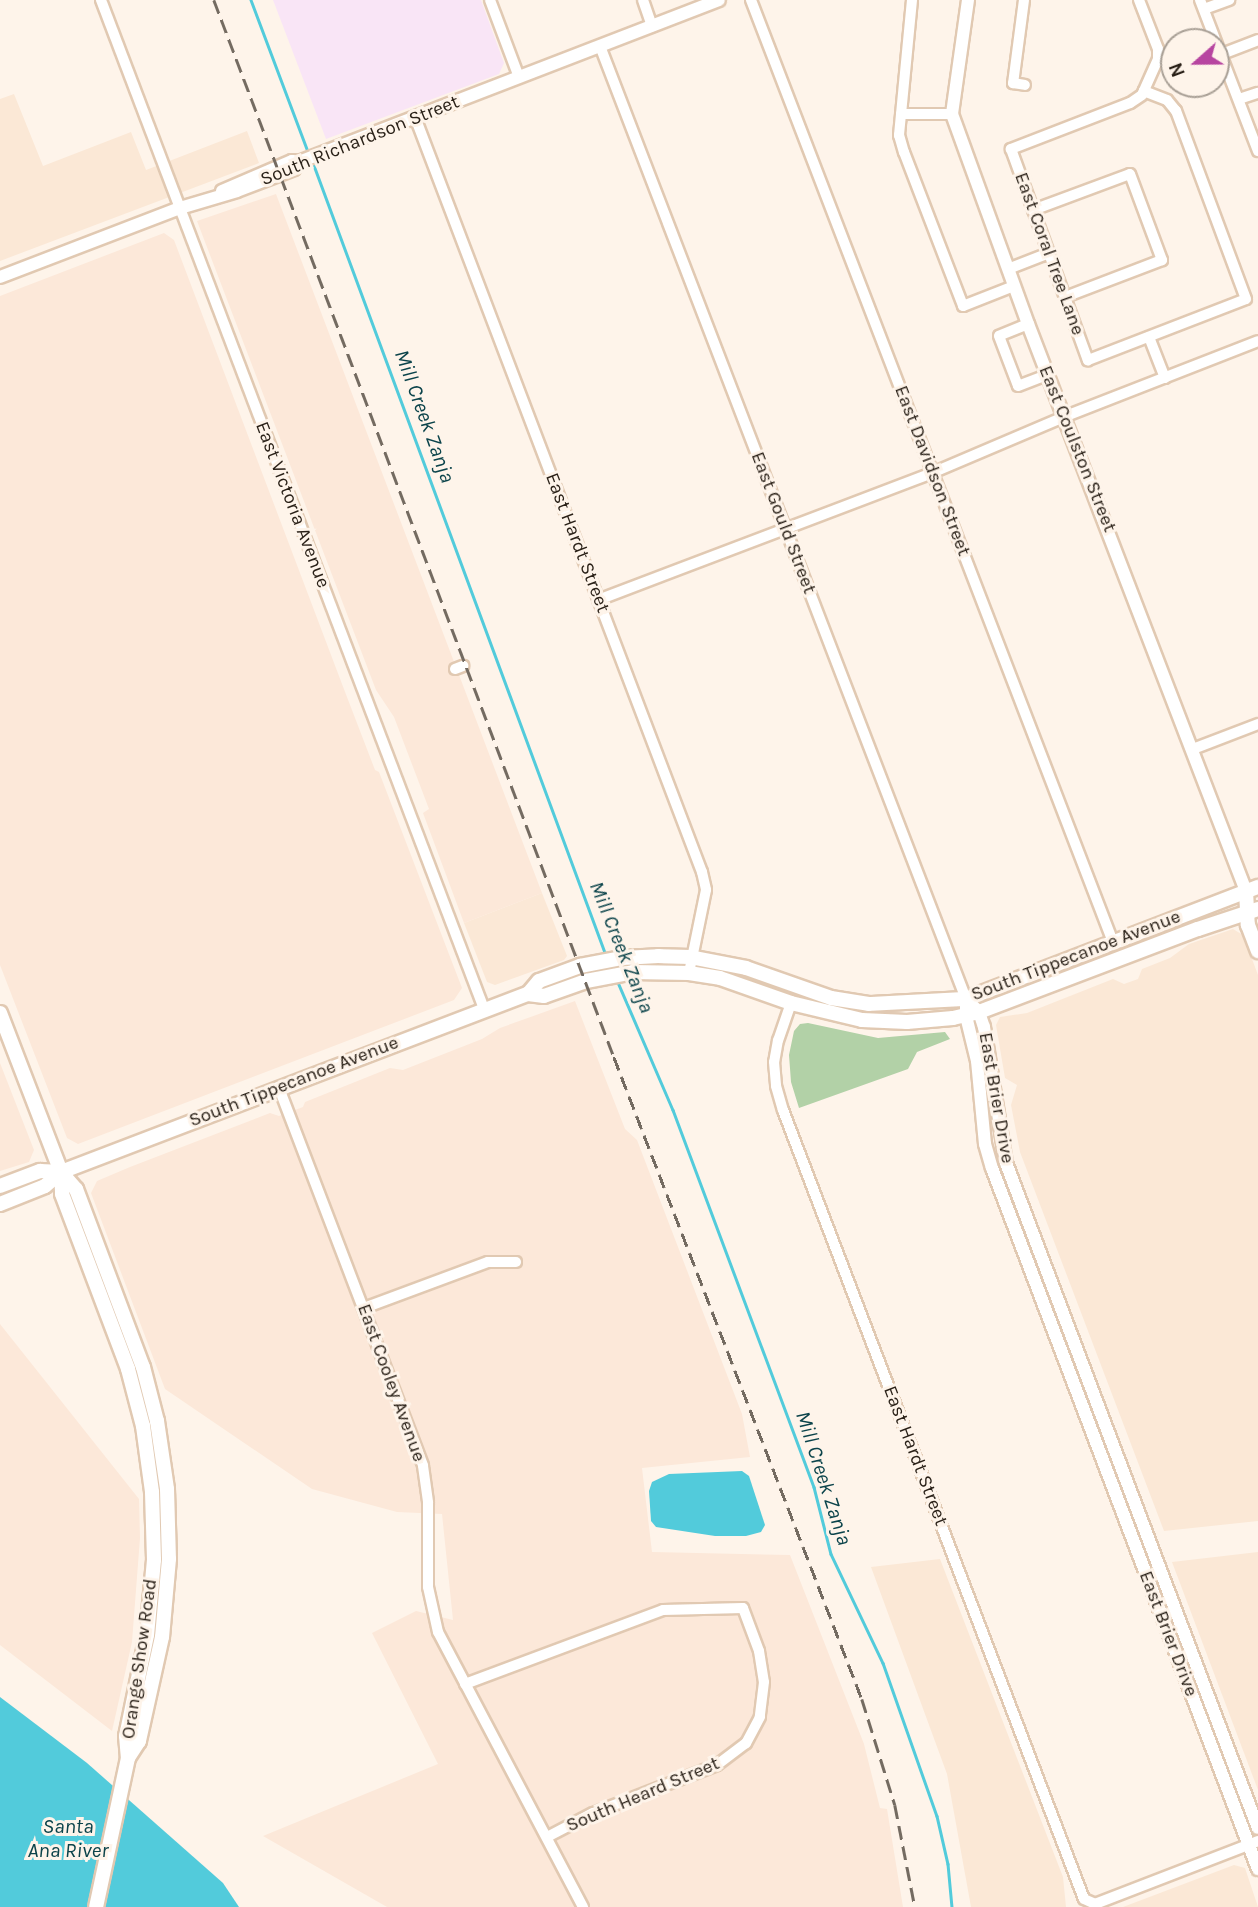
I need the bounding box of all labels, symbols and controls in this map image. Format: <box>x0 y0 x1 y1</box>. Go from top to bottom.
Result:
north arrow <box>1160 28 1230 98</box>
text: N <box>1165 60 1190 80</box>
street label: South Richardson Street <box>257 91 463 191</box>
street label: East Coral Tree Lane <box>1009 169 1089 339</box>
water label: Mill Creek Zanja <box>389 346 461 486</box>
street label: East Coulston Street <box>1033 363 1121 535</box>
street label: East Davidson Street <box>889 383 975 559</box>
street label: East Victoria Avenue <box>250 419 334 591</box>
street label: East Gould Street <box>745 449 821 597</box>
street label: East Hardt Street <box>540 470 614 616</box>
water label: Mill Creek Zanja <box>584 877 660 1017</box>
street label: South Tippecanoe Avenue <box>968 905 1184 1007</box>
street label: South Tippecanoe Avenue <box>186 1031 402 1133</box>
street label: East Brier Drive <box>973 1031 1019 1165</box>
street label: East Cooley Avenue <box>352 1301 430 1465</box>
street label: East Hardt Street <box>878 1383 952 1529</box>
water label: Mill Creek Zanja <box>790 1408 858 1548</box>
street label: East Brier Drive <box>1134 1568 1202 1700</box>
street label: Orange Show Road <box>117 1577 163 1741</box>
street label: South Heard Street <box>563 1752 723 1838</box>
water label: Santa Ana River <box>27 1813 109 1863</box>

